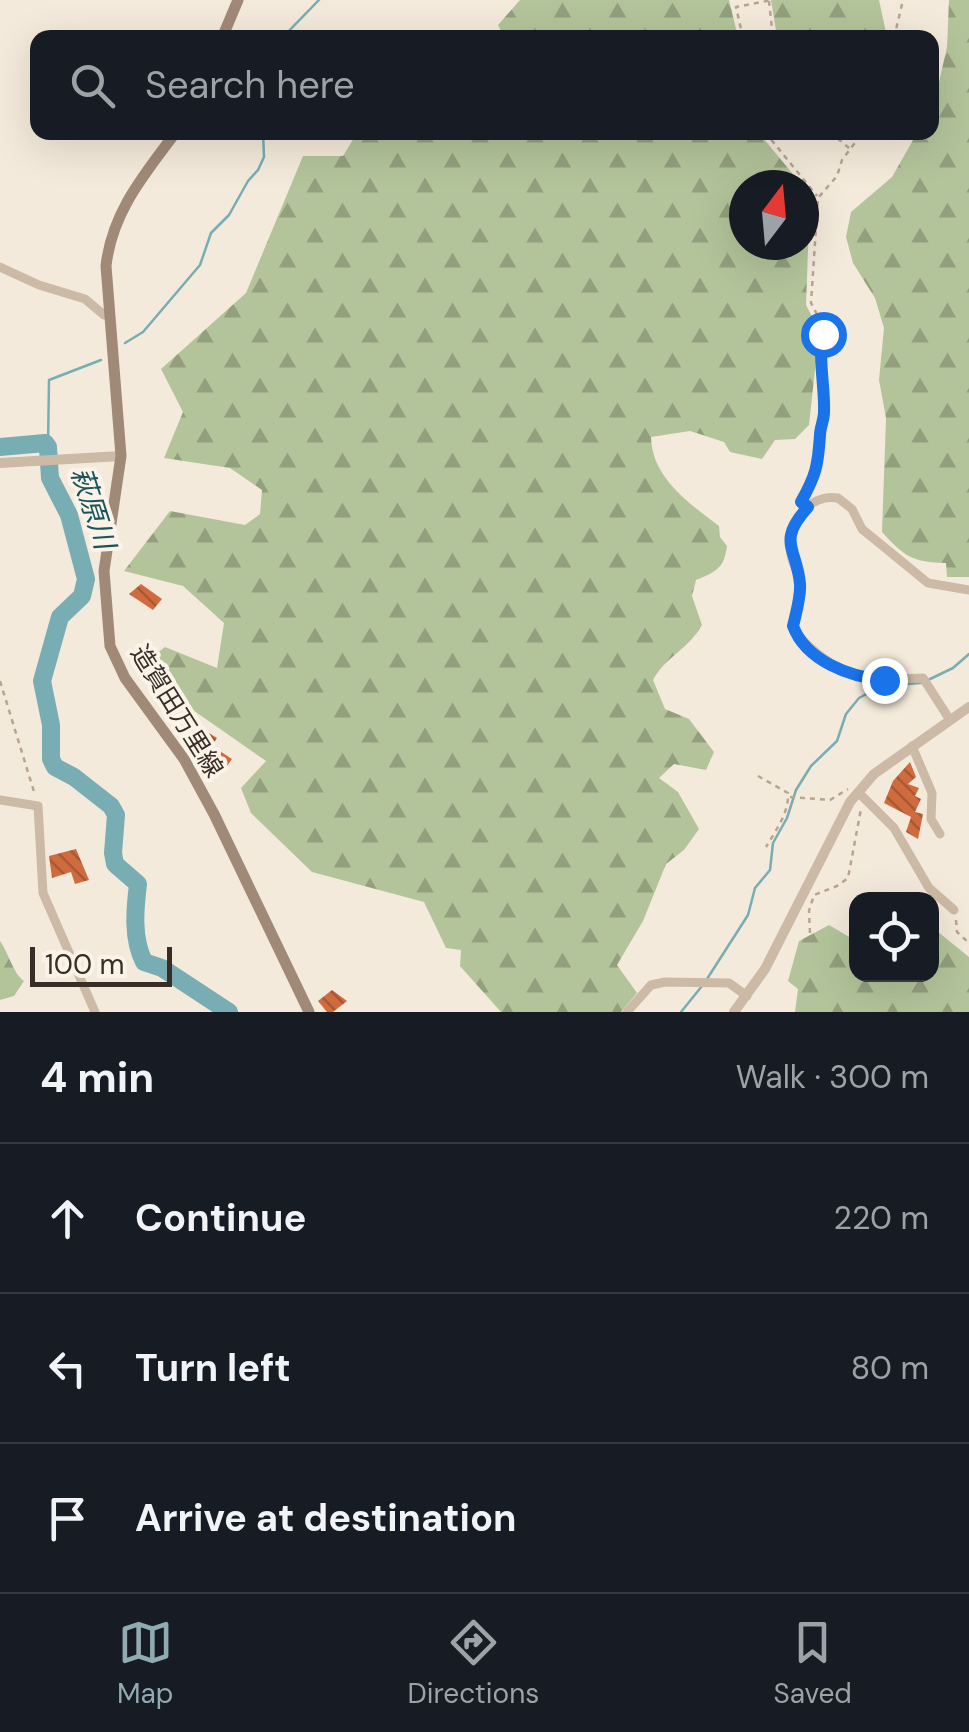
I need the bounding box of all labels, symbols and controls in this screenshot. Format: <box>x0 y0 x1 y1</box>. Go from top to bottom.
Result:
search box <box>30 30 939 140</box>
icon: search <box>65 58 120 113</box>
text: Search here <box>145 60 355 110</box>
north arrow <box>729 170 819 260</box>
route start <box>801 312 847 358</box>
water label: 萩原川 <box>62 462 124 557</box>
street label: 造賀田万里線 <box>123 639 231 783</box>
route end <box>862 658 908 704</box>
map controls <box>849 892 939 982</box>
button: locate <box>849 892 939 982</box>
scale bar <box>30 942 172 986</box>
text: 100 m <box>45 946 124 983</box>
text: 4 min <box>40 1050 154 1105</box>
text: Walk · 300 m <box>736 1056 929 1098</box>
icon: ahead <box>40 1191 95 1246</box>
text: Continue <box>135 1193 306 1243</box>
text: 220 m <box>834 1197 929 1239</box>
icon: left <box>40 1341 95 1396</box>
text: Turn left <box>135 1343 291 1393</box>
text: 80 m <box>851 1347 929 1389</box>
icon: arrive <box>40 1491 95 1546</box>
text: Arrive at destination <box>135 1493 517 1543</box>
tab: Map <box>117 1615 173 1712</box>
tab: Directions <box>408 1615 539 1712</box>
tab: Saved <box>773 1615 852 1712</box>

